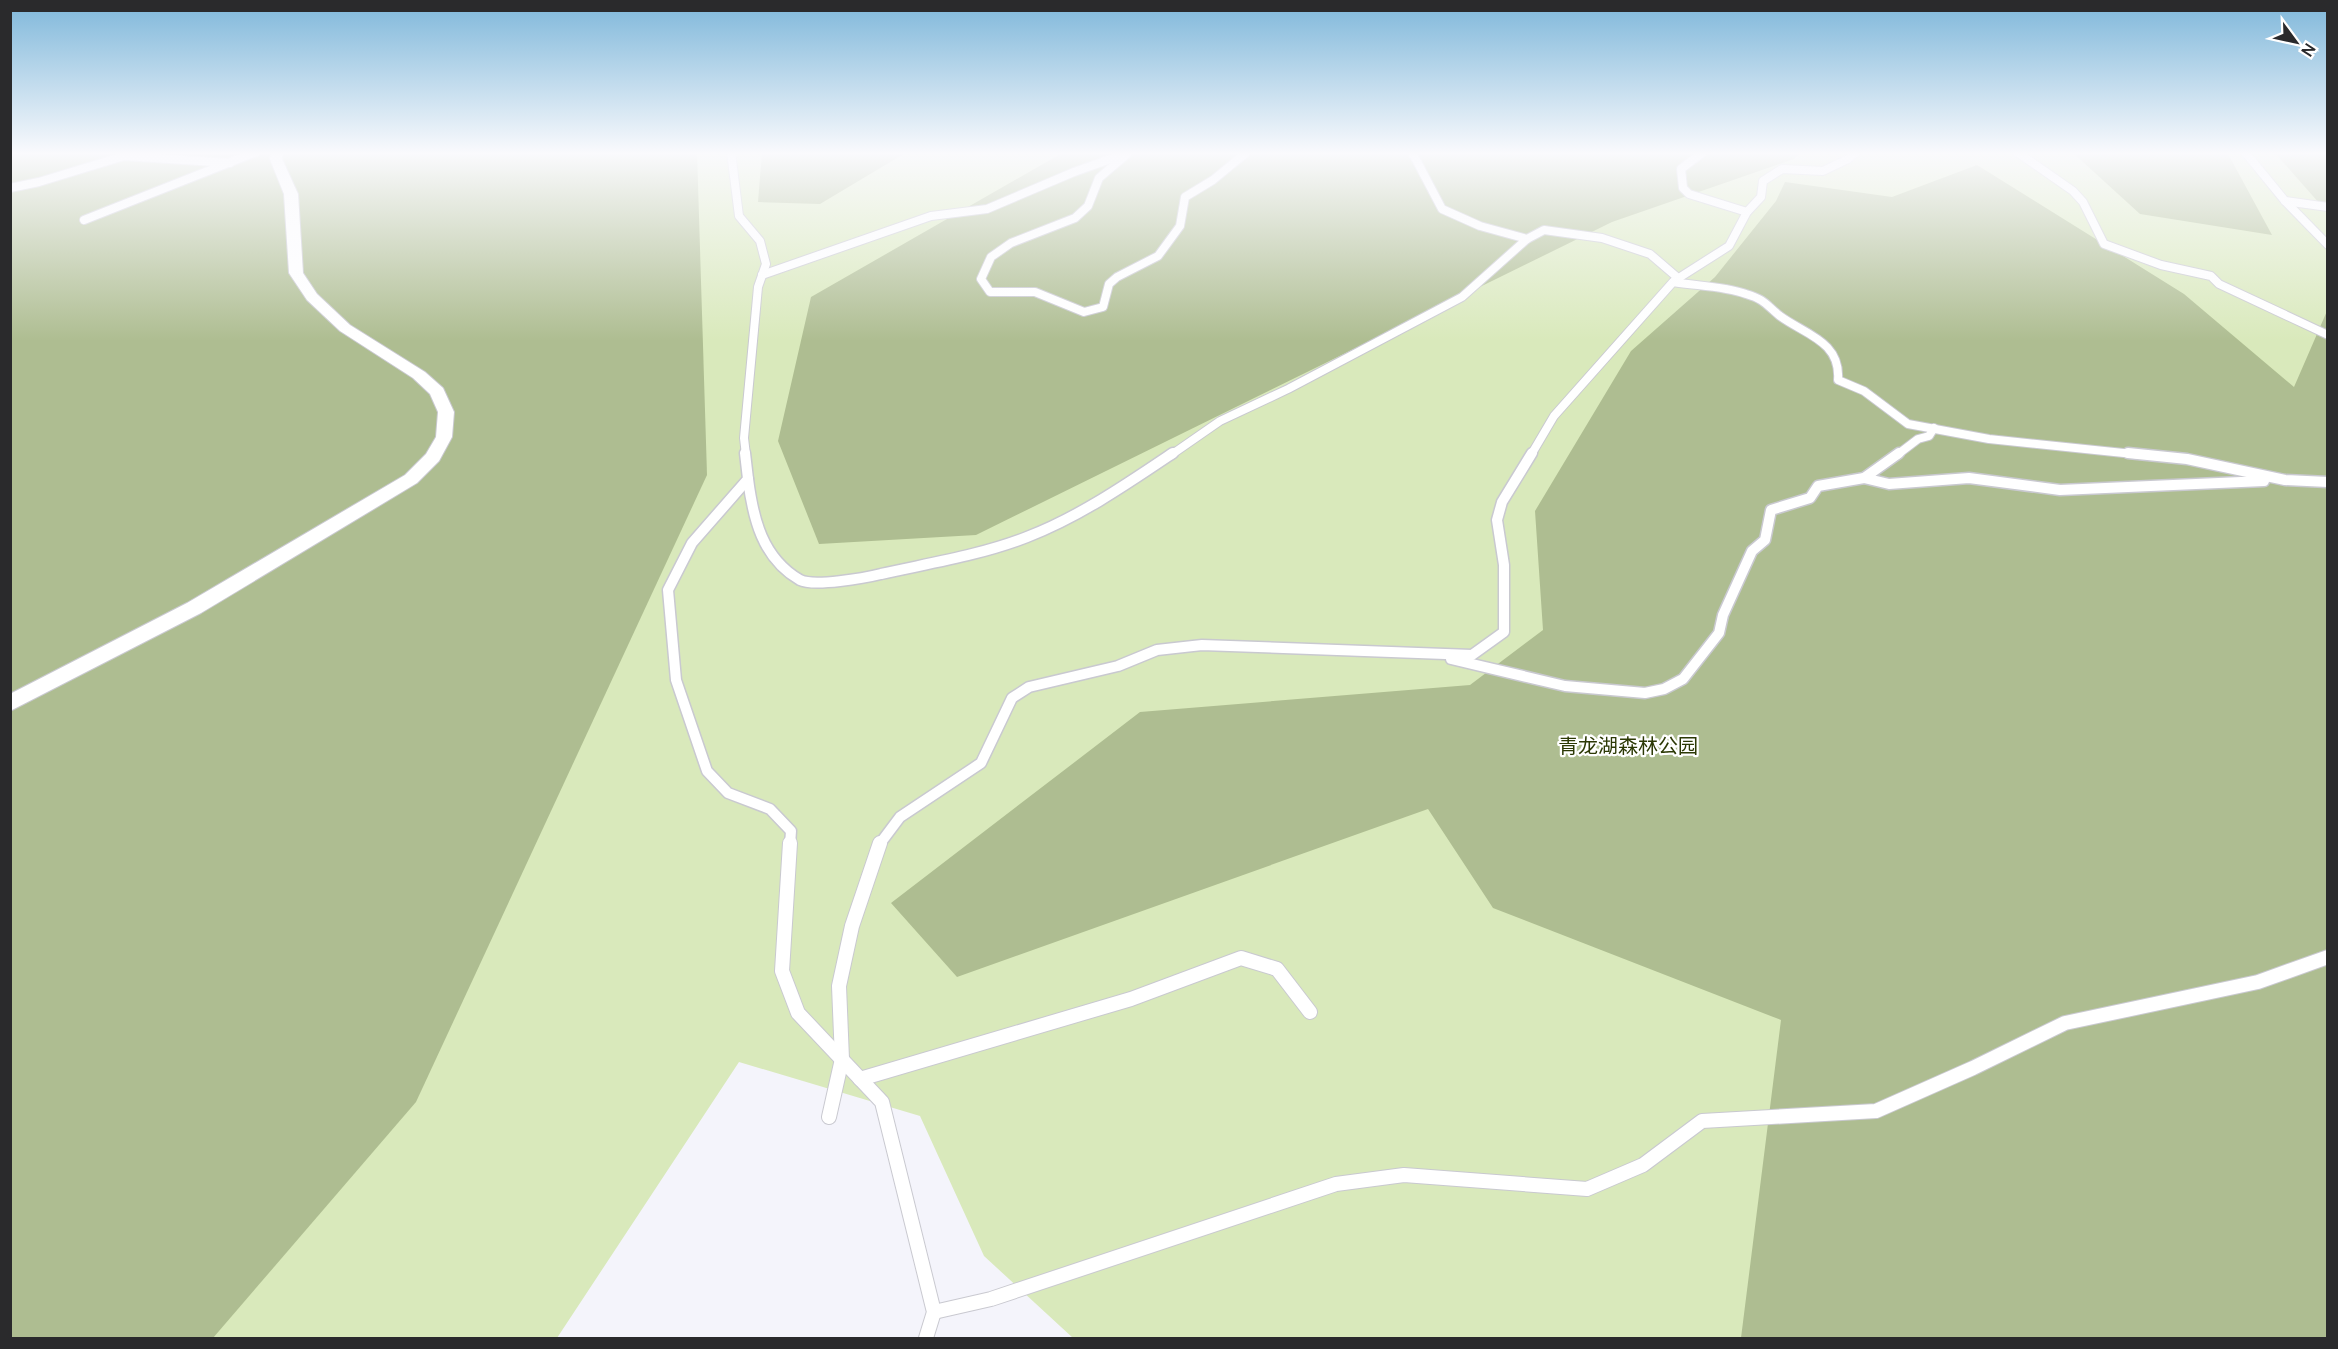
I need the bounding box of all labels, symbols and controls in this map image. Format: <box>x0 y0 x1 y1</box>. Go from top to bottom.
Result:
north arrow <box>2266 12 2326 72</box>
text: N <box>2296 39 2321 61</box>
park label: 青龙湖森林公园 <box>1558 732 1698 759</box>

